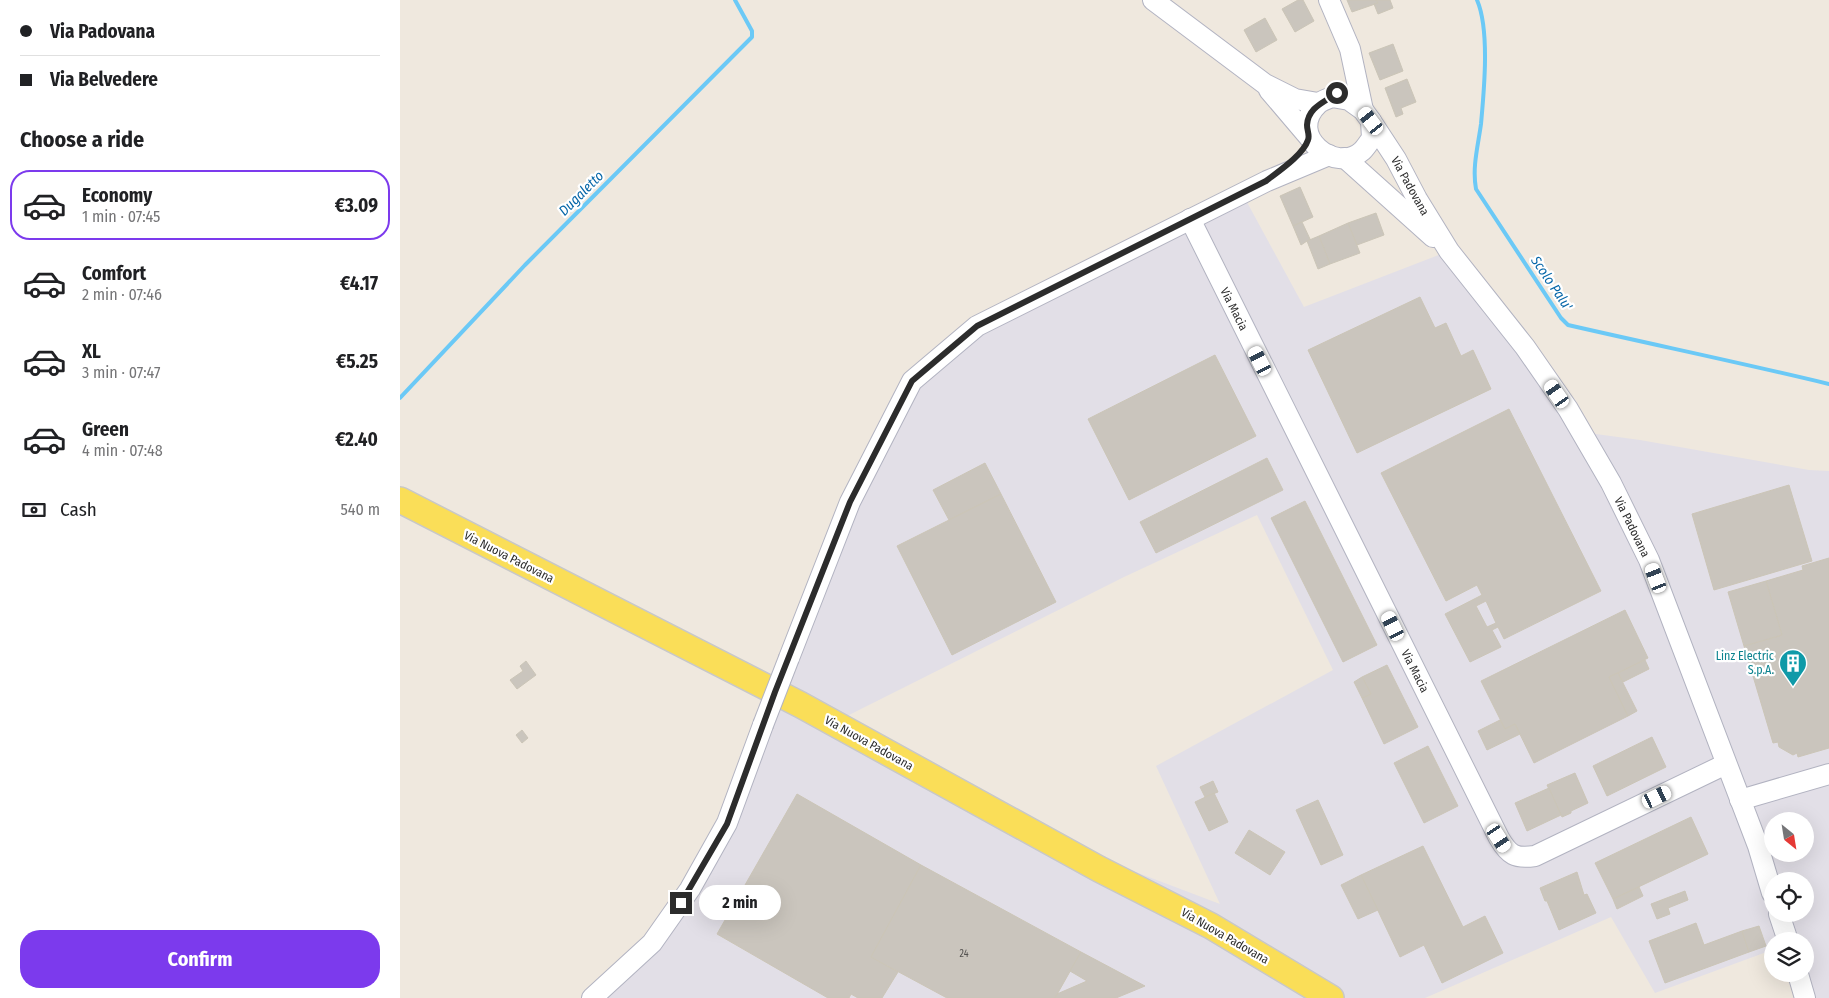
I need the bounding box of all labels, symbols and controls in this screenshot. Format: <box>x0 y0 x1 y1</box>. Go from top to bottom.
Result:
text: Via Padovana <box>50 20 155 43</box>
text: Via Belvedere <box>50 68 158 91</box>
route start <box>1326 82 1348 104</box>
car <box>1355 105 1386 137</box>
text: Choose a ride <box>20 126 144 153</box>
street label: Via Padovana <box>1388 154 1432 218</box>
water label: Dugaletto <box>555 167 607 219</box>
icon: car <box>22 183 67 228</box>
text: Economy <box>82 184 152 207</box>
text: €3.09 <box>335 194 378 217</box>
text: 1 min · 07:45 <box>82 207 160 226</box>
water label: Scolo Palu' <box>1527 252 1576 314</box>
icon: car <box>22 261 67 306</box>
text: Comfort <box>82 262 146 285</box>
text: €4.17 <box>340 272 378 295</box>
text: 2 min · 07:46 <box>82 285 162 304</box>
street label: Via Macia <box>1217 285 1251 333</box>
icon: car <box>22 339 67 384</box>
text: XL <box>82 340 101 363</box>
car <box>1246 344 1273 378</box>
text: €5.25 <box>336 350 378 373</box>
text: 3 min · 07:47 <box>82 363 160 382</box>
car <box>1542 377 1571 411</box>
icon: car <box>22 417 67 462</box>
text: Green <box>82 418 129 441</box>
text: €2.40 <box>335 428 378 451</box>
text: 4 min · 07:48 <box>82 441 163 460</box>
street label: Via Padovana <box>1611 495 1653 560</box>
icon: cash <box>20 496 48 524</box>
text: Cash <box>60 498 97 521</box>
text: 540 m <box>341 500 380 519</box>
street label: Via Nuova Padovana <box>462 528 556 586</box>
car <box>1643 561 1668 595</box>
car <box>1379 609 1406 643</box>
street label: Via Macia <box>1398 647 1432 695</box>
building icon: Linz Electric S.p.A. <box>1778 648 1808 687</box>
place label: Linz Electric S.p.A. <box>1716 649 1774 677</box>
street label: Via Nuova Padovana <box>822 713 916 773</box>
car <box>1640 784 1673 810</box>
north arrow <box>1764 812 1814 862</box>
map controls <box>1764 812 1814 982</box>
car <box>1484 821 1513 855</box>
button: locate <box>1764 872 1814 922</box>
callout: 2 min <box>698 886 781 920</box>
route end <box>670 892 692 914</box>
text: 2 min <box>722 893 758 912</box>
street label: Via Nuova Padovana <box>1179 905 1271 967</box>
button: Confirm <box>20 930 380 988</box>
button: layers <box>1764 932 1814 982</box>
house number: 24 <box>959 948 969 960</box>

